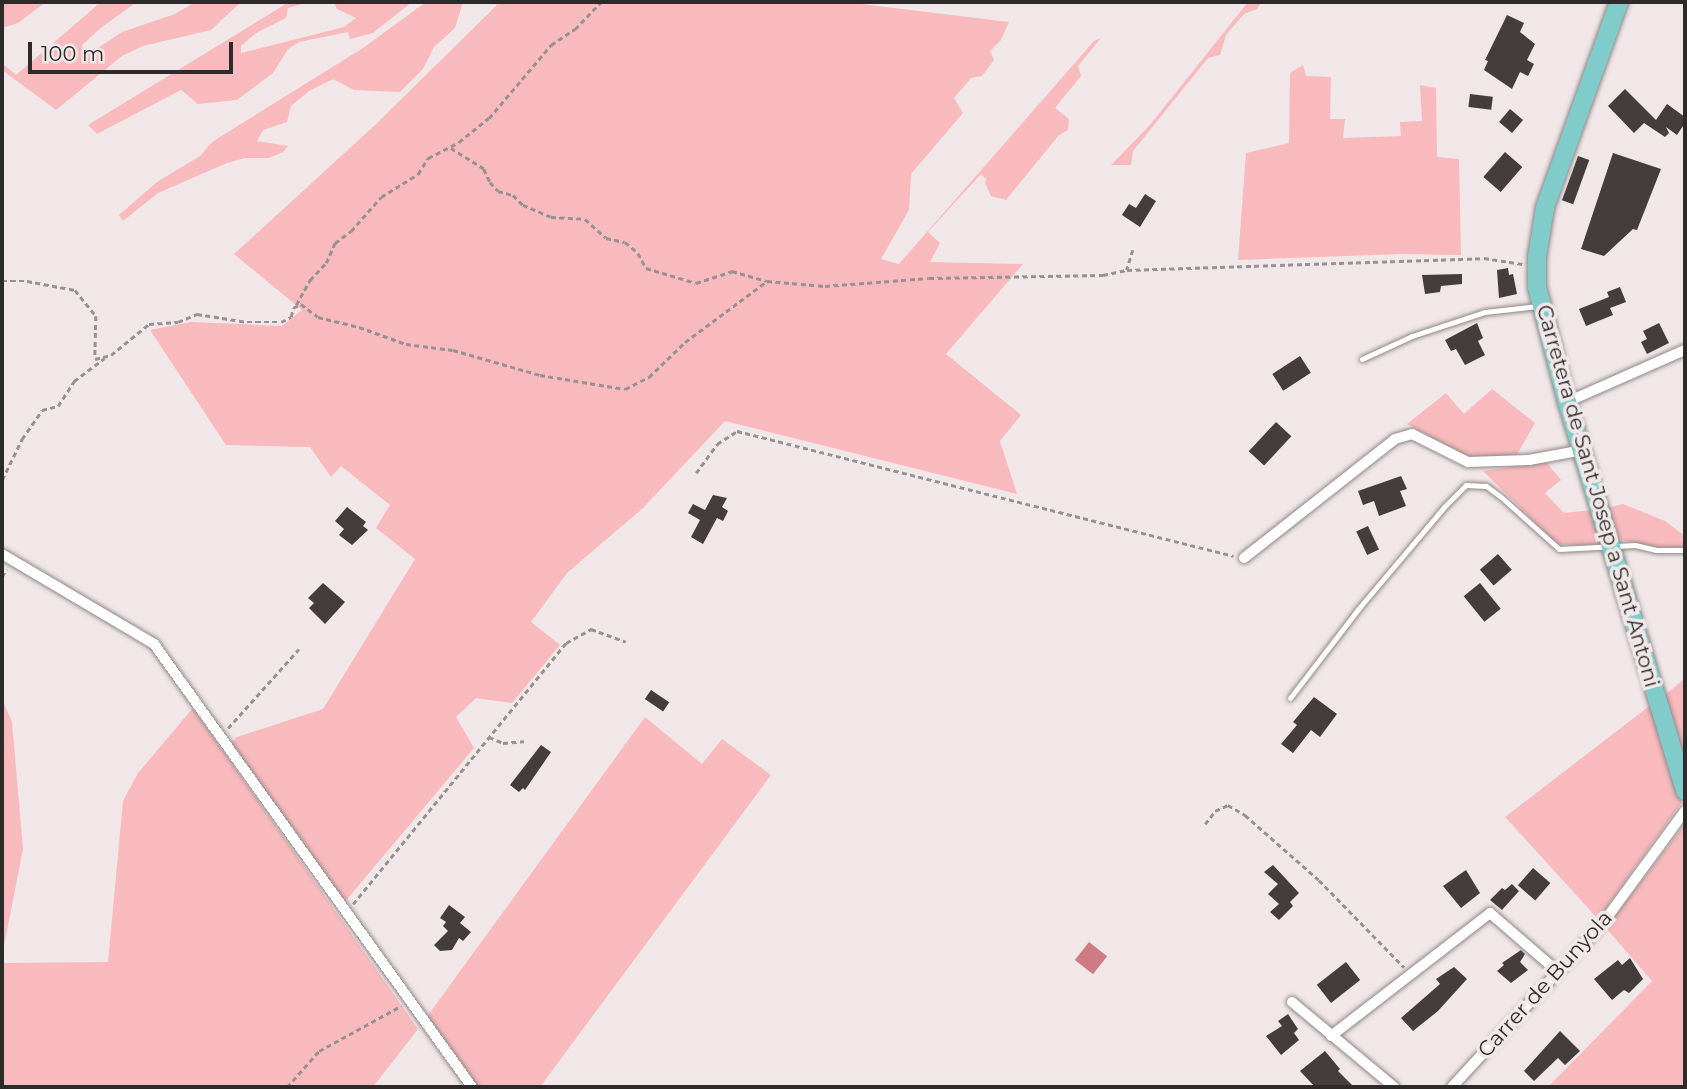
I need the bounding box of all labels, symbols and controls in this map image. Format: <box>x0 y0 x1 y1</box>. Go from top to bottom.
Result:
scale bar <box>32 28 236 72</box>
text: 100 m <box>41 41 104 66</box>
street label: Carretera de Sant Josep a Sant Antoni <box>1531 302 1665 690</box>
street label: Carrer de Bunyola <box>1473 906 1617 1062</box>

